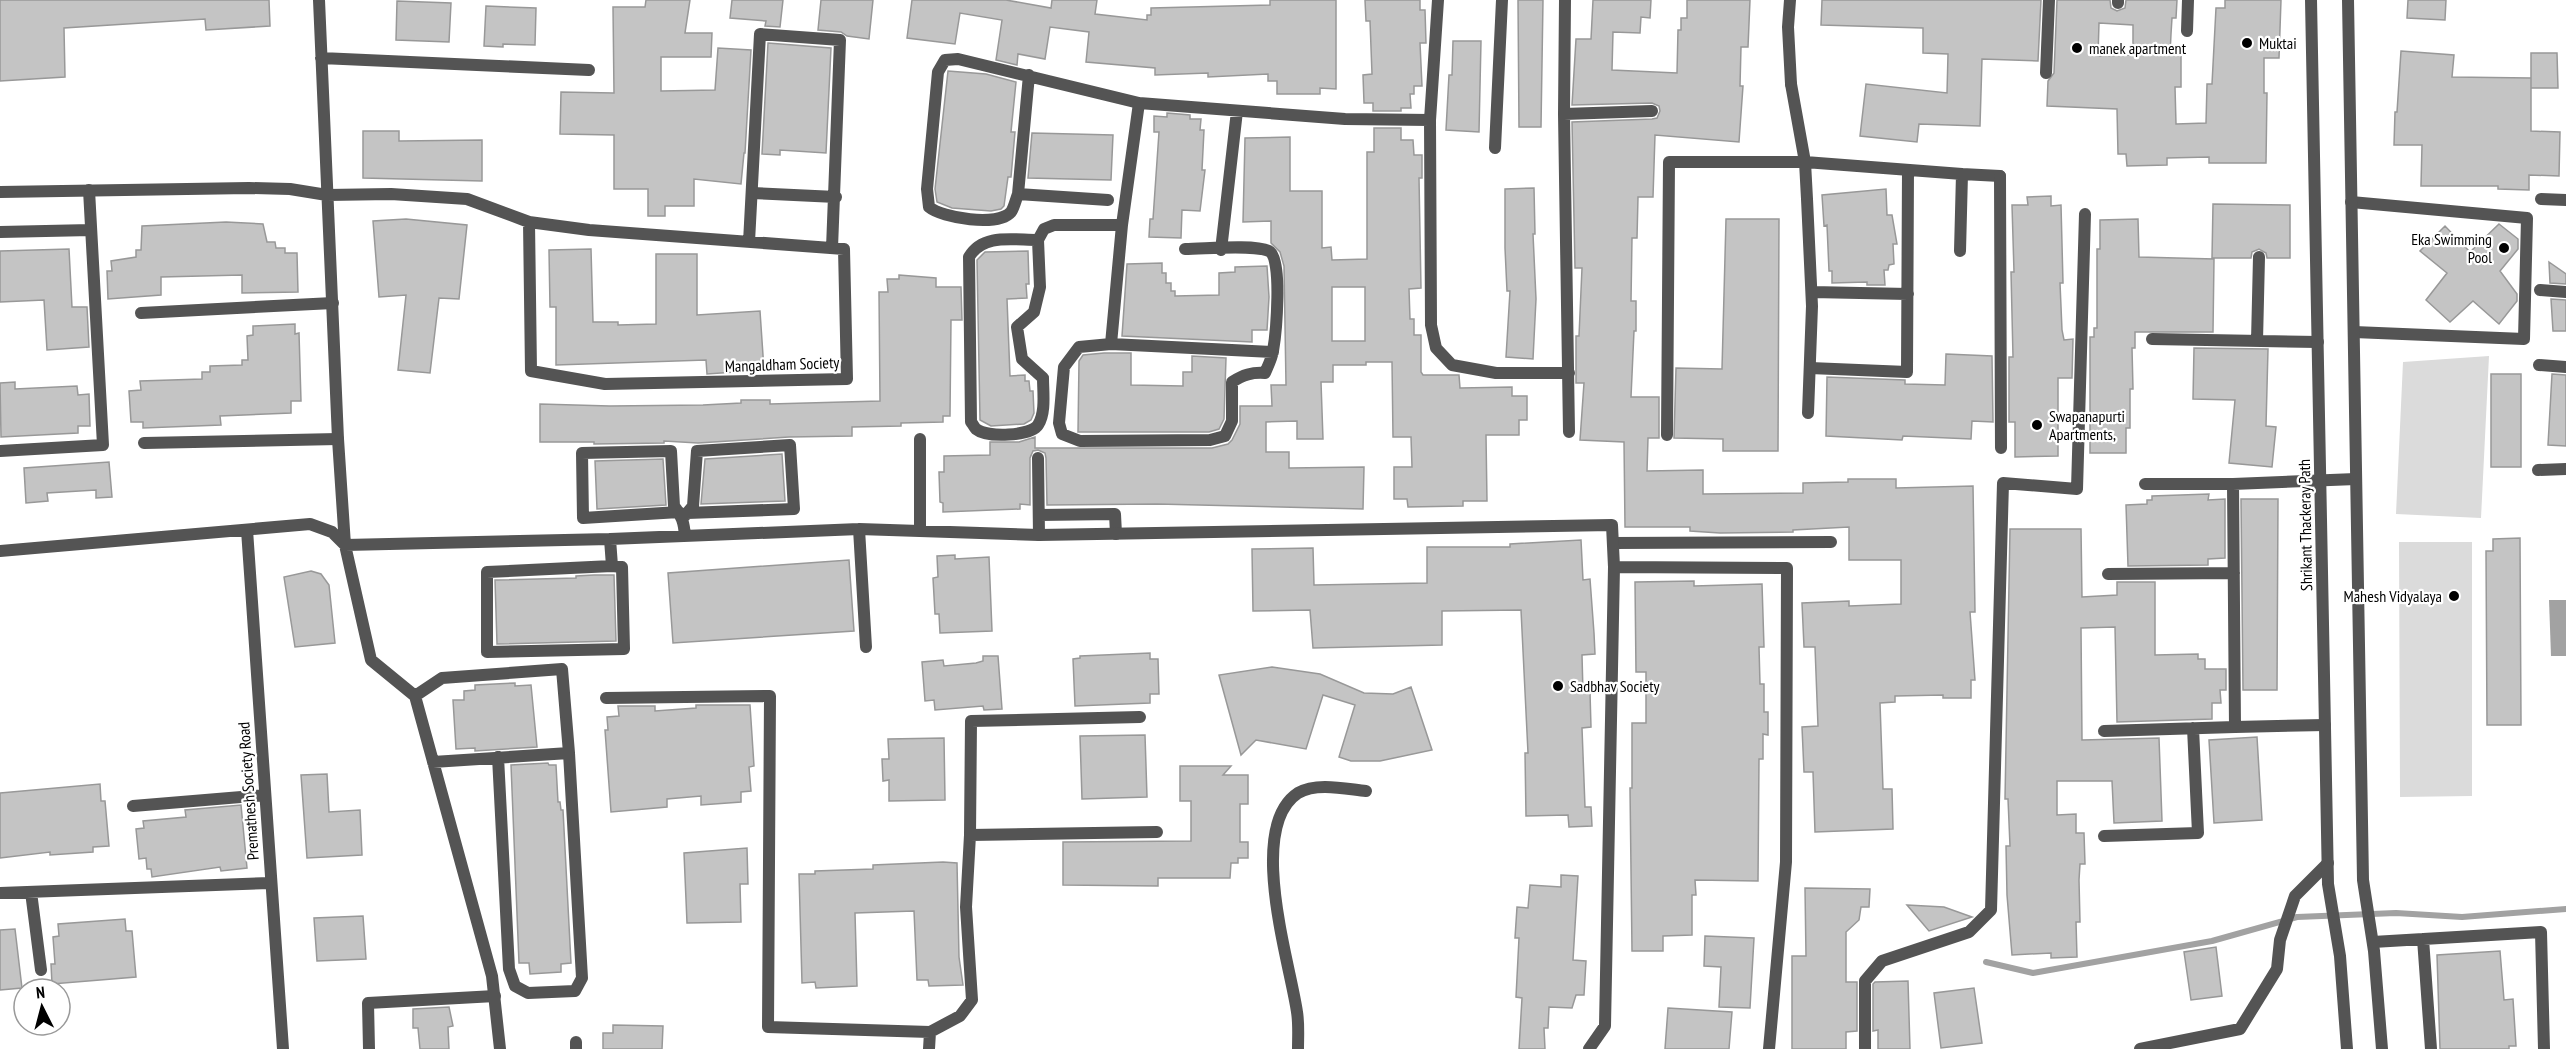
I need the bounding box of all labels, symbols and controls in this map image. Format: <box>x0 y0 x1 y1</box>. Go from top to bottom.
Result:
place label: Muktai <box>2259 33 2297 53</box>
marker: Muktai <box>2240 36 2254 50</box>
place label: manek apartment <box>2089 38 2187 58</box>
marker: manek apartment <box>2070 41 2084 55</box>
place label: Eka Swimming Pool <box>2411 229 2492 267</box>
marker: Eka Swimming Pool <box>2497 241 2511 255</box>
street label: Mangaldham Society <box>724 352 840 376</box>
place label: Swapanapurti Apartments, <box>2049 406 2125 444</box>
marker: Swapanapurti Apartments, <box>2030 418 2044 432</box>
street label: Shrikant Thackeray Path <box>2294 459 2316 591</box>
place label: Mahesh Vidyalaya <box>2344 586 2442 606</box>
marker: Mahesh Vidyalaya <box>2447 589 2461 603</box>
place label: Sadbhav Society <box>1570 676 1660 696</box>
marker: Sadbhav Society <box>1551 679 1565 693</box>
street label: Premathesh Society Road <box>233 721 263 861</box>
north arrow <box>12 977 72 1037</box>
text: N <box>35 982 46 1002</box>

